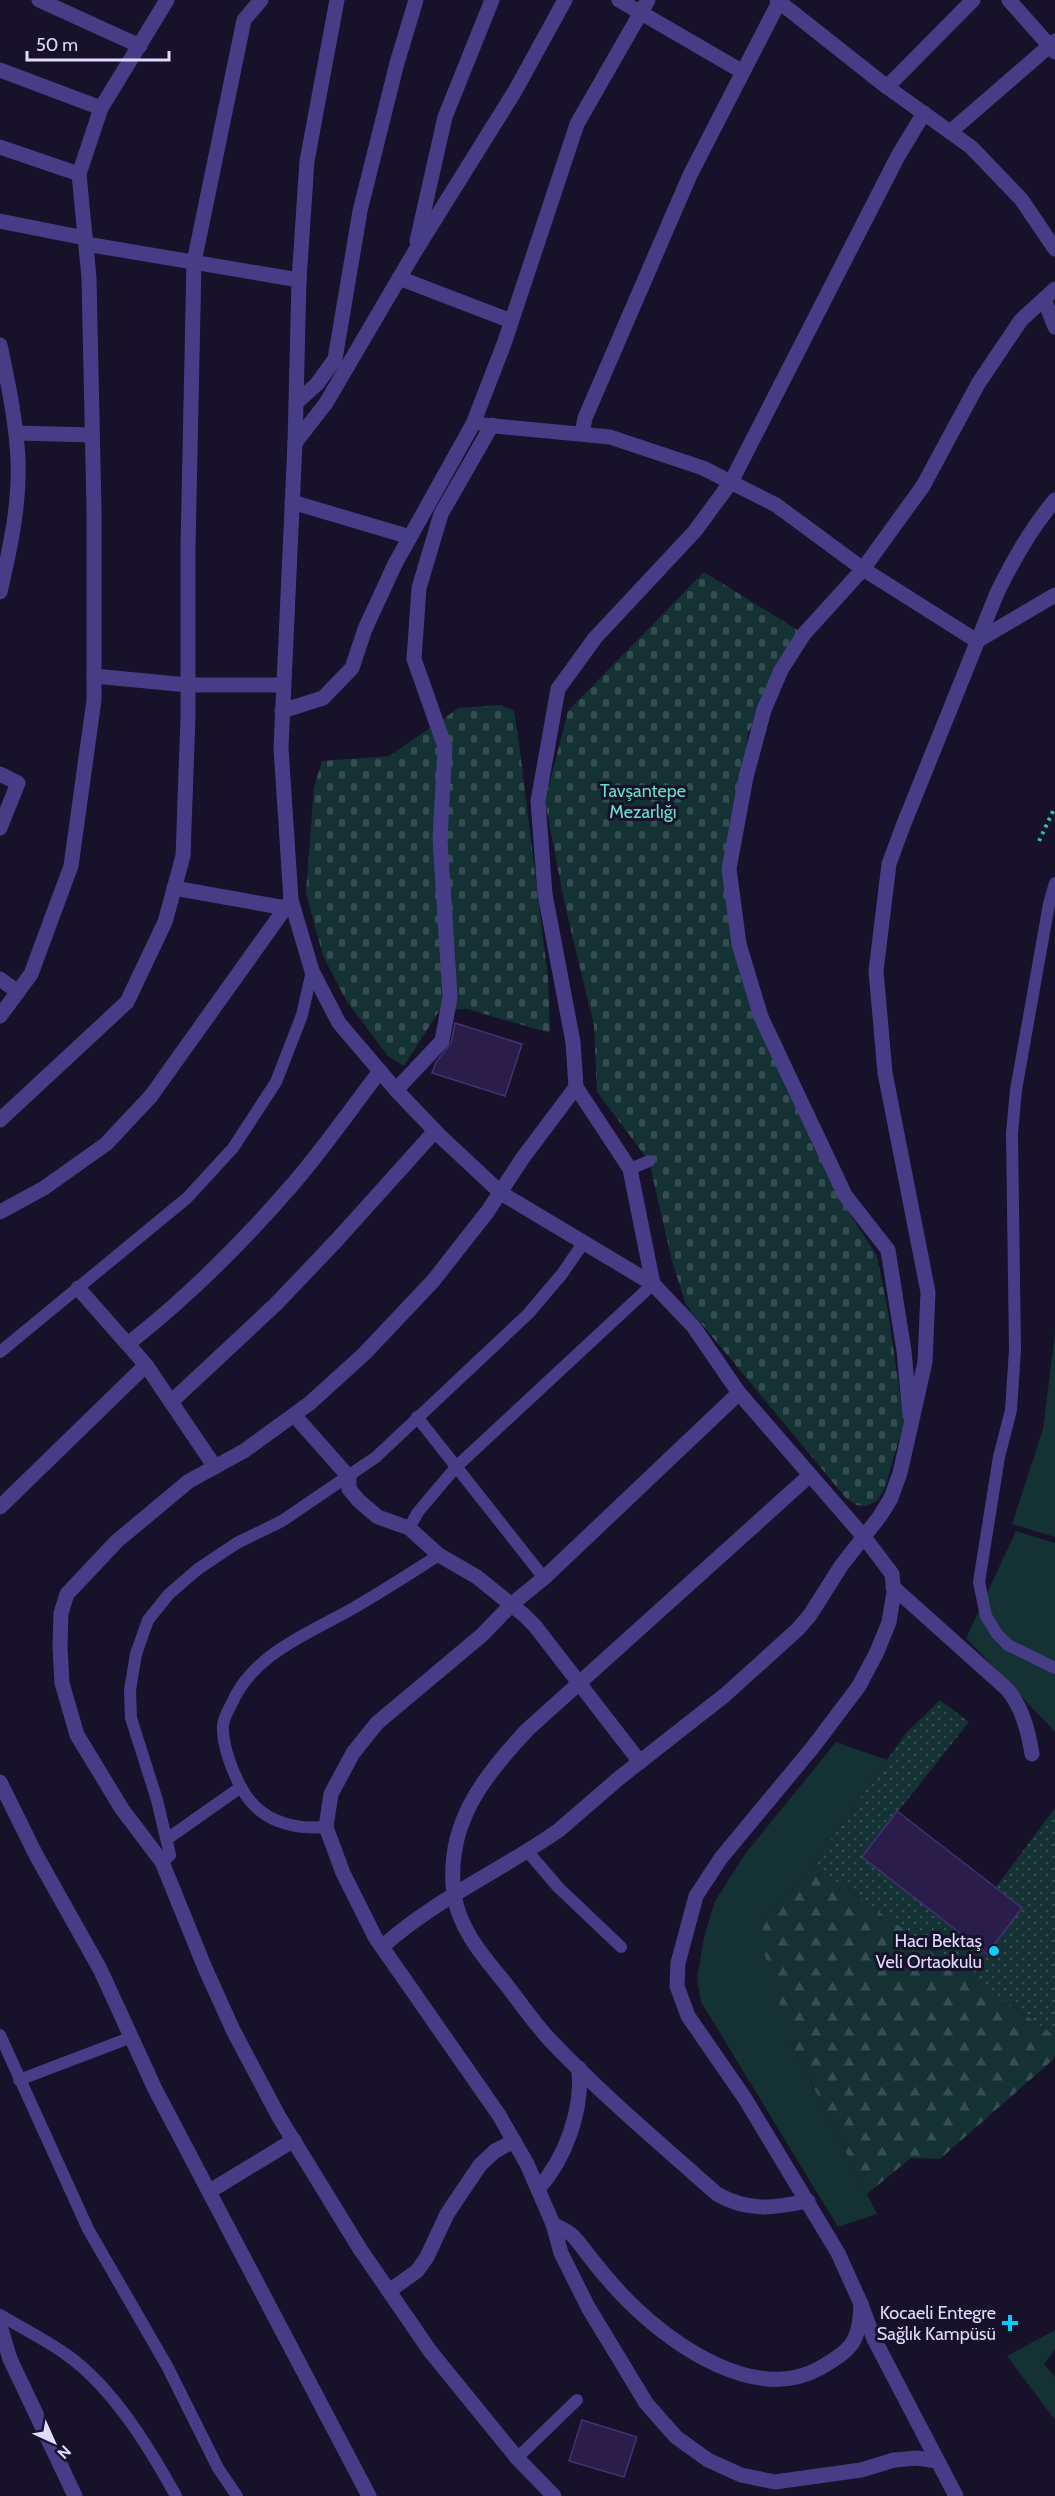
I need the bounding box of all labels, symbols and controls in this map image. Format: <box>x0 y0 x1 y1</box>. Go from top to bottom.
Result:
scale bar <box>27 24 170 62</box>
text: 50 m <box>36 34 78 56</box>
park label: Tavşantepe Mezarlığı <box>600 780 686 823</box>
place label: Hacı Bektaş Veli Ortaokulu <box>876 1930 982 1973</box>
marker: Hacı Bektaş Veli Ortaokulu <box>987 1944 1001 1958</box>
place label: Kocaeli Entegre Sağlık Kampüsü <box>877 2302 996 2345</box>
marker: Kocaeli Entegre Sağlık Kampüsü <box>1001 2314 1019 2332</box>
north arrow <box>24 2412 84 2472</box>
text: N <box>54 2442 75 2463</box>

